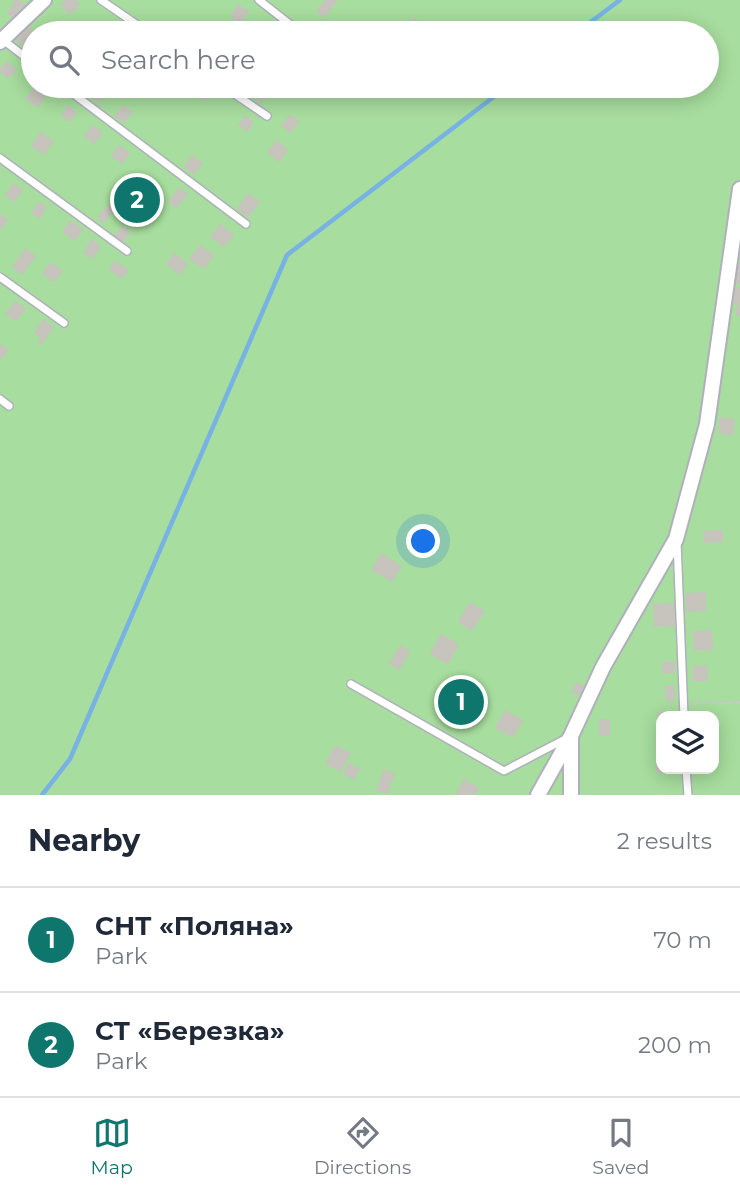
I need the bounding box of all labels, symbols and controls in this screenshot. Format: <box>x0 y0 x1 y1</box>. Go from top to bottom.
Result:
search box <box>21 21 719 98</box>
icon: search <box>45 41 83 79</box>
text: Search here <box>101 44 256 76</box>
pin: 2 <box>114 174 160 226</box>
your location <box>406 524 440 558</box>
pin: 1 <box>438 676 484 728</box>
map controls <box>656 711 719 774</box>
button: layers <box>656 711 719 774</box>
text: Nearby <box>28 822 140 859</box>
text: 2 results <box>617 827 712 855</box>
text: СНТ «Поляна» <box>95 910 294 942</box>
text: 1 <box>46 926 56 954</box>
text: 70 m <box>653 926 712 954</box>
text: Park <box>95 942 148 970</box>
text: СТ «Березка» <box>95 1015 284 1047</box>
text: 2 <box>44 1031 58 1059</box>
text: 200 m <box>638 1031 712 1059</box>
text: Park <box>95 1047 148 1075</box>
tab: Map <box>91 1114 133 1179</box>
tab: Directions <box>314 1114 411 1179</box>
tab: Saved <box>592 1114 649 1179</box>

